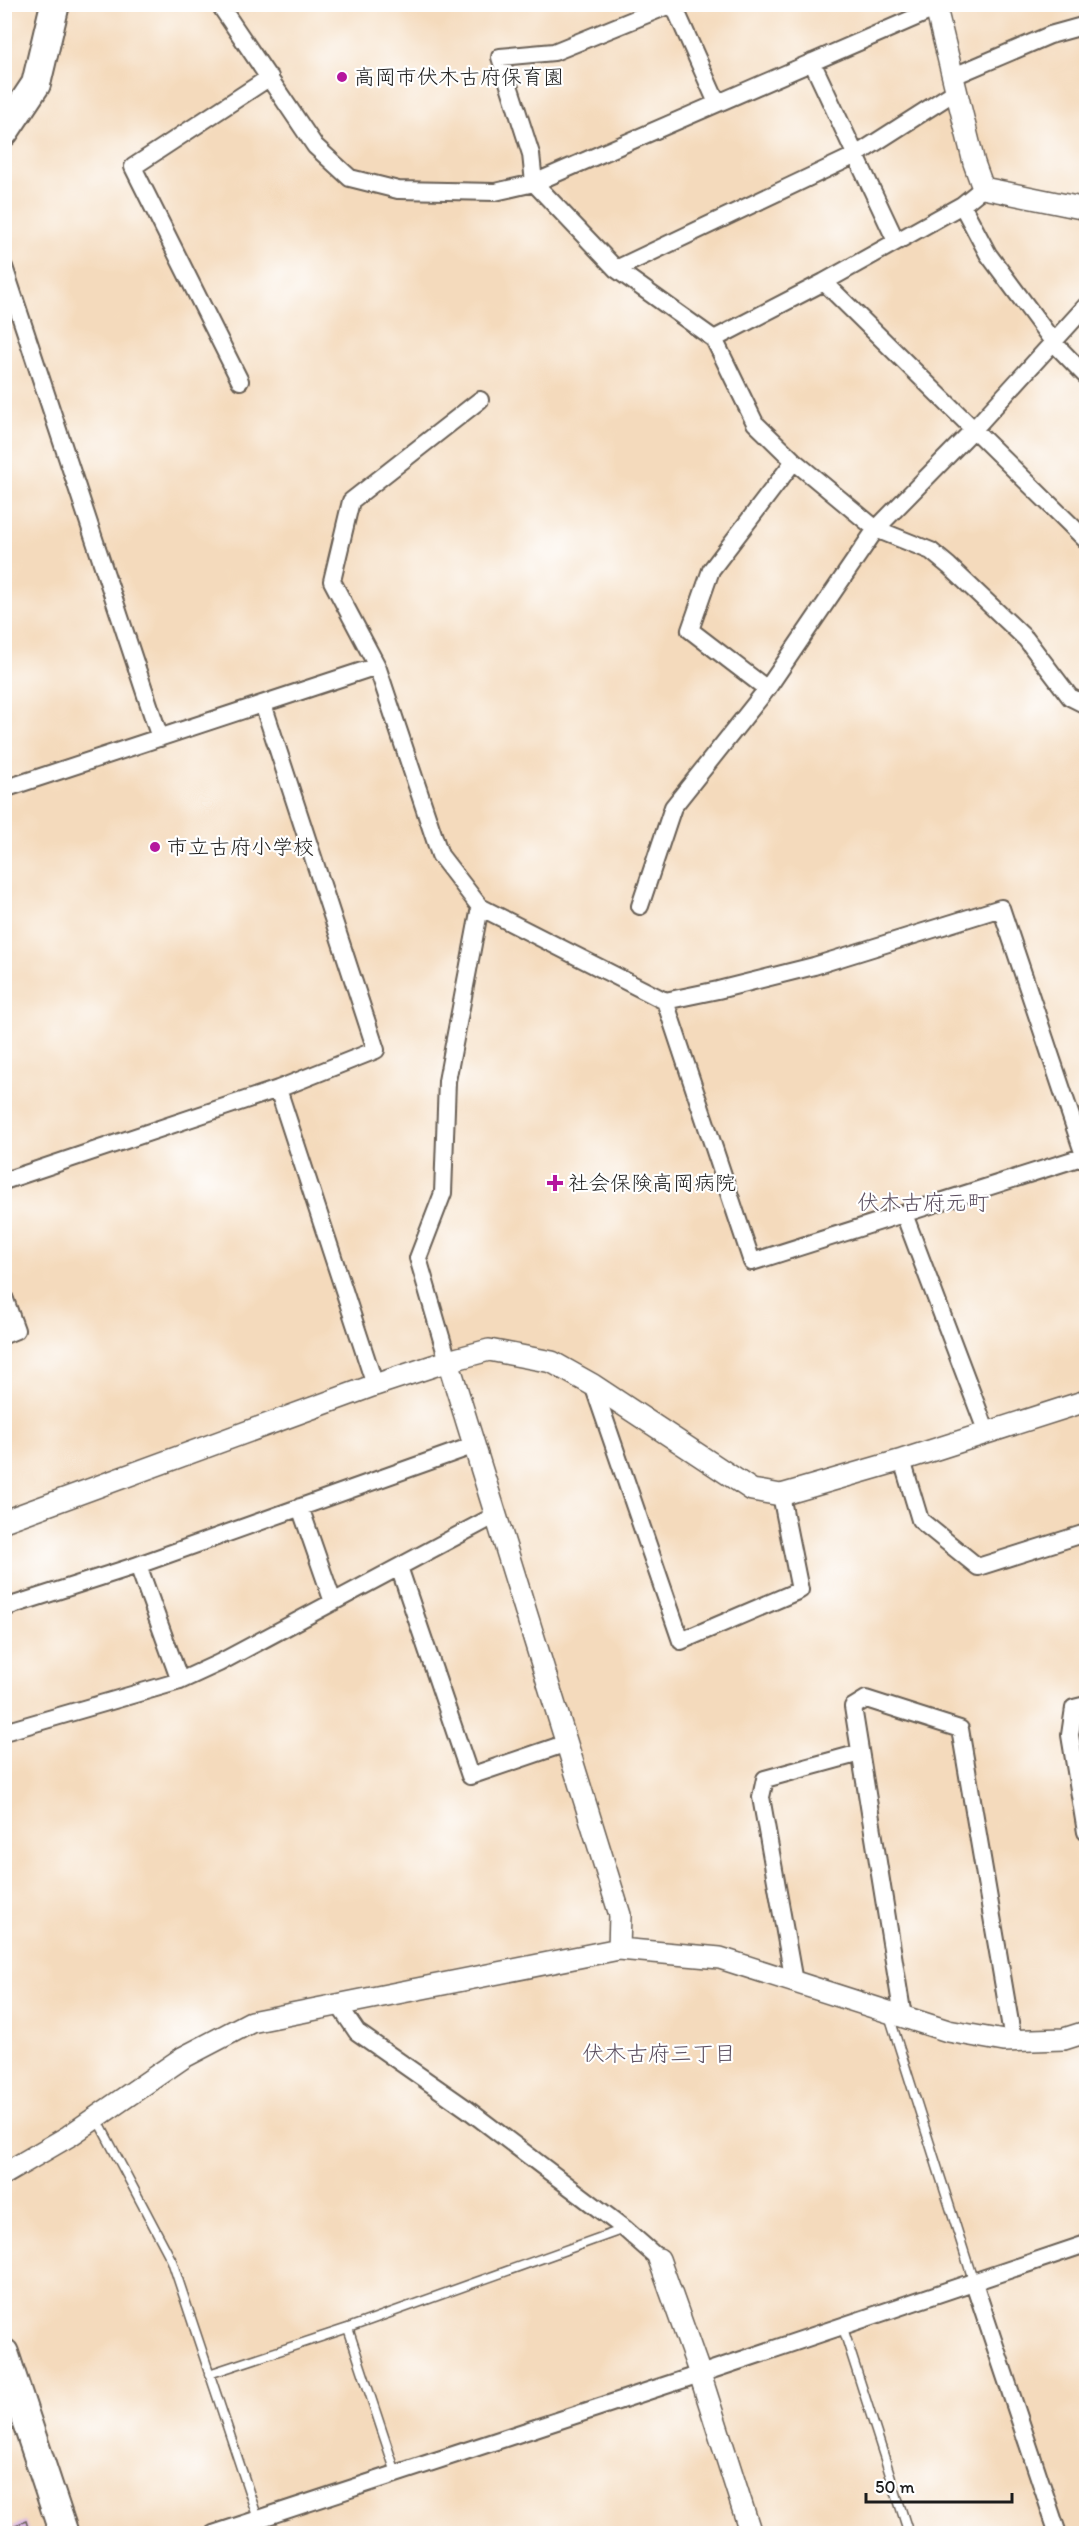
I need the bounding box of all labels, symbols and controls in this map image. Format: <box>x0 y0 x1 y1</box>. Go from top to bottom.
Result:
place label: 高岡市伏木古府保育園 <box>354 64 564 89</box>
marker: 高岡市伏木古府保育園 <box>335 70 349 84</box>
place label: 市立古府小学校 <box>167 834 314 859</box>
marker: 市立古府小学校 <box>148 840 162 854</box>
place label: 社会保険高岡病院 <box>568 1170 736 1195</box>
marker: 社会保険高岡病院 <box>546 1174 564 1192</box>
district label: 伏木古府元町 <box>857 1189 989 1216</box>
district label: 伏木古府三丁目 <box>582 2040 736 2067</box>
scale bar <box>866 2466 1012 2504</box>
text: 50 m <box>875 2476 915 2498</box>

